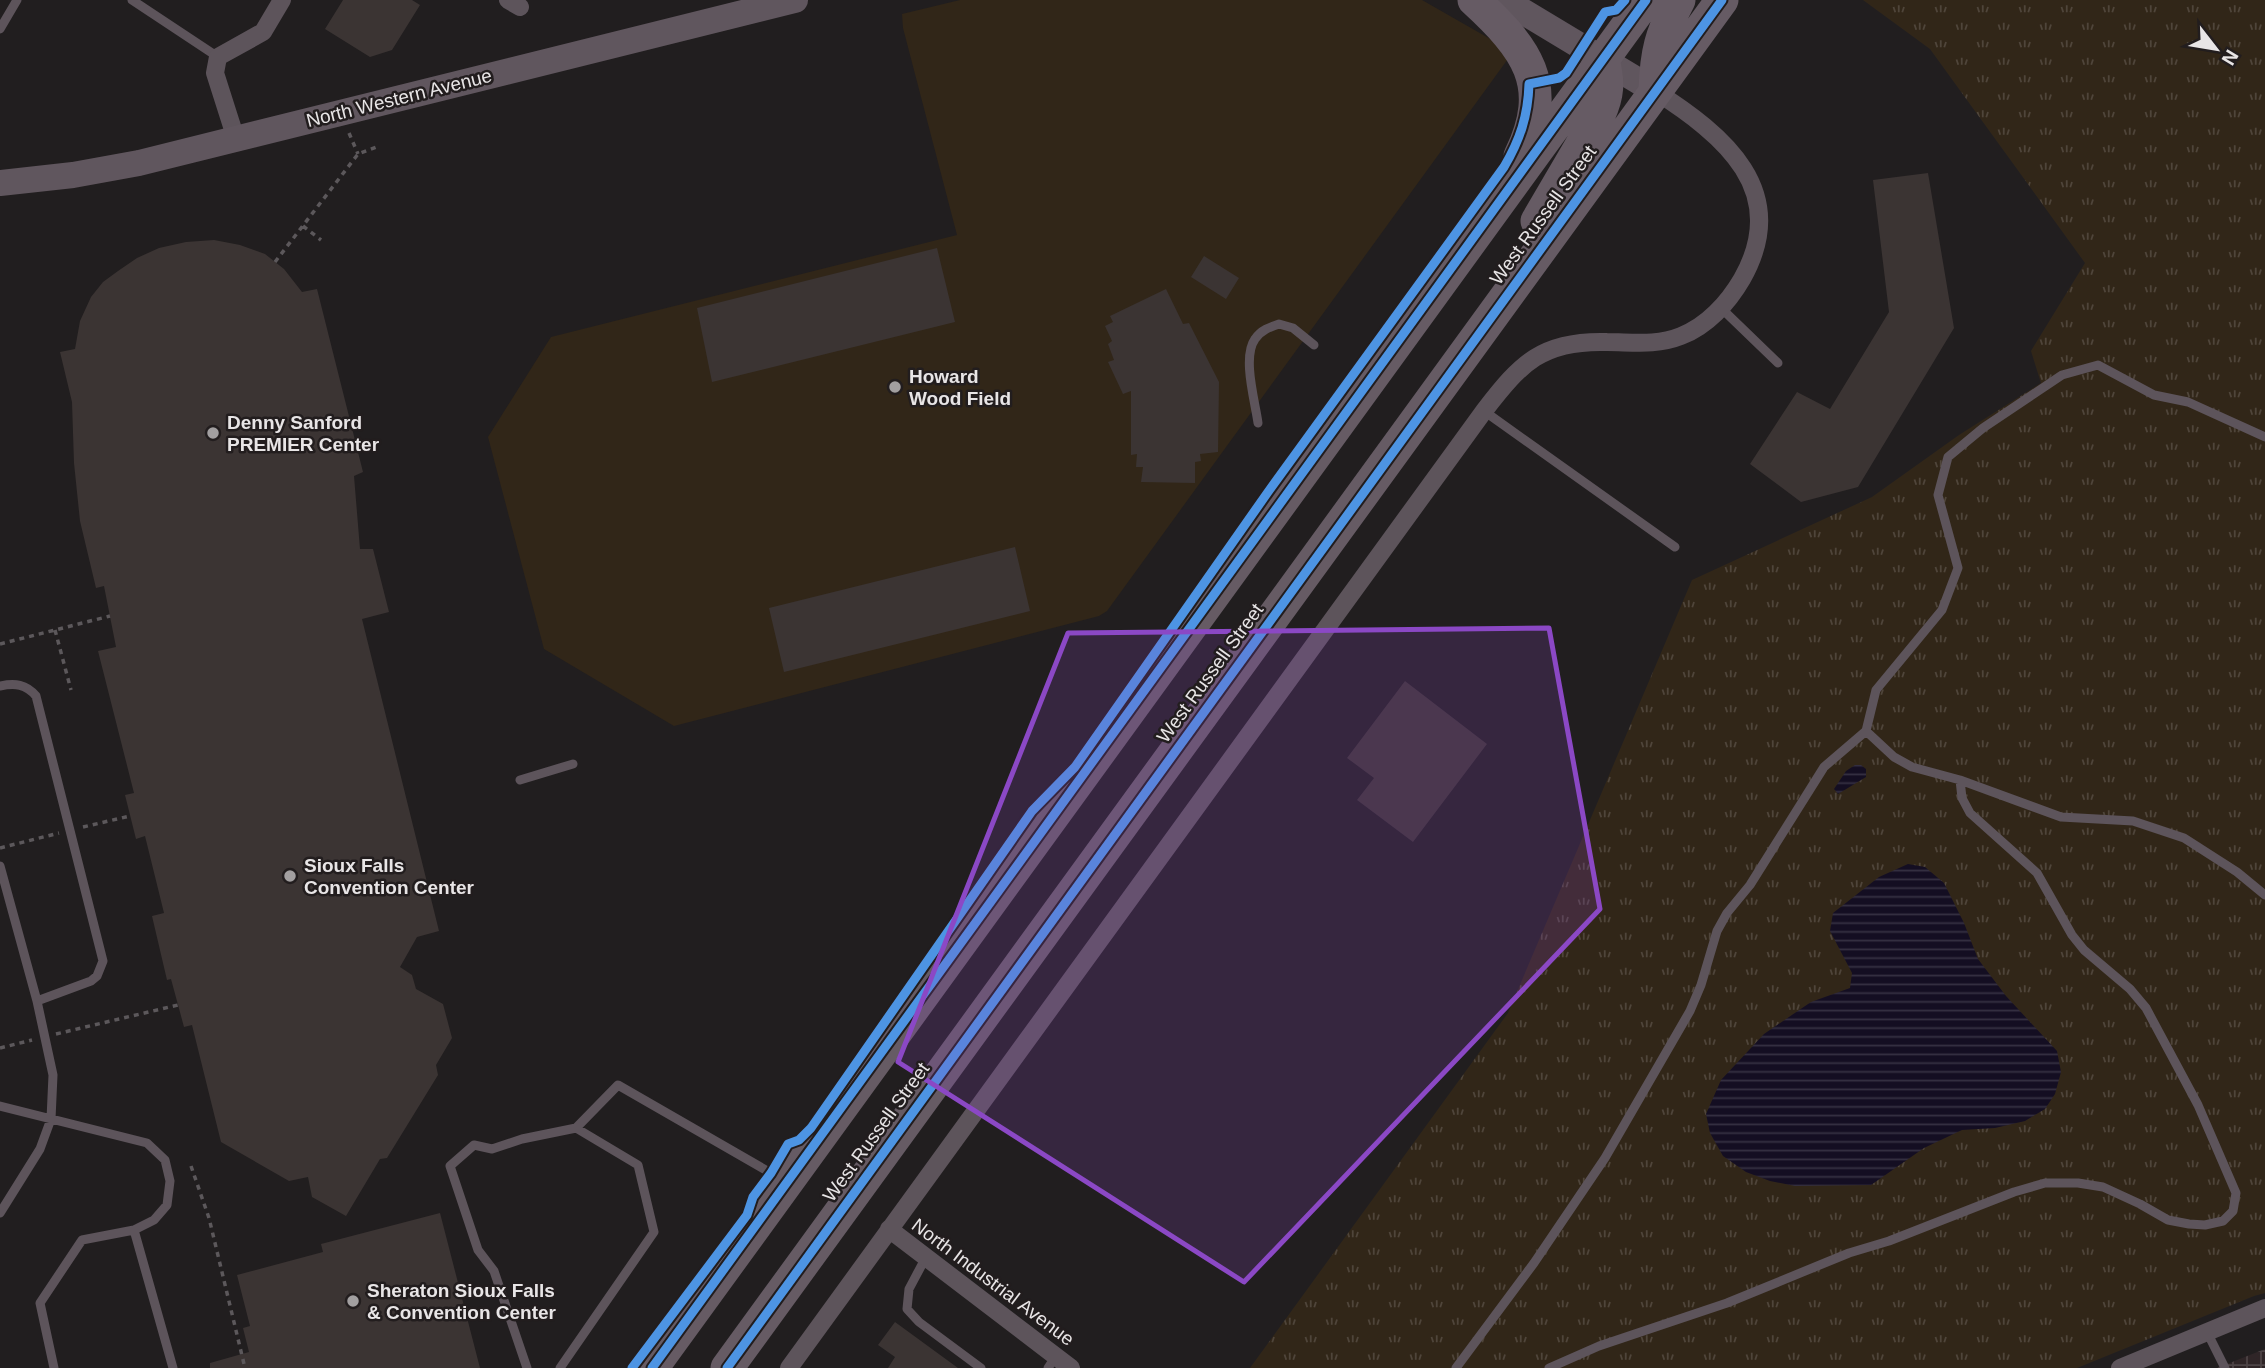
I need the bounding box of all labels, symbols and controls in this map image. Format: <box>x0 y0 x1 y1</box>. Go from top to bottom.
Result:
north arrow <box>2181 14 2251 84</box>
text: N <box>2218 46 2243 69</box>
street label: North Western Avenue <box>304 65 494 131</box>
street label: West Russell Street <box>1486 141 1601 289</box>
place label: Howard Wood Field <box>909 366 1011 409</box>
marker: Howard Wood Field <box>887 379 903 395</box>
place label: Denny Sanford PREMIER Center <box>227 412 380 455</box>
marker: Denny Sanford PREMIER Center <box>205 425 221 441</box>
street label: West Russell Street <box>1153 599 1268 747</box>
place label: Sioux Falls Convention Center <box>304 855 475 898</box>
marker: Sioux Falls Convention Center <box>282 868 298 884</box>
street label: West Russell Street <box>819 1058 934 1206</box>
street label: North Industrial Avenue <box>908 1214 1078 1350</box>
place label: Sheraton Sioux Falls & Convention Center <box>367 1280 557 1323</box>
marker: Sheraton Sioux Falls & Convention Center <box>345 1293 361 1309</box>

